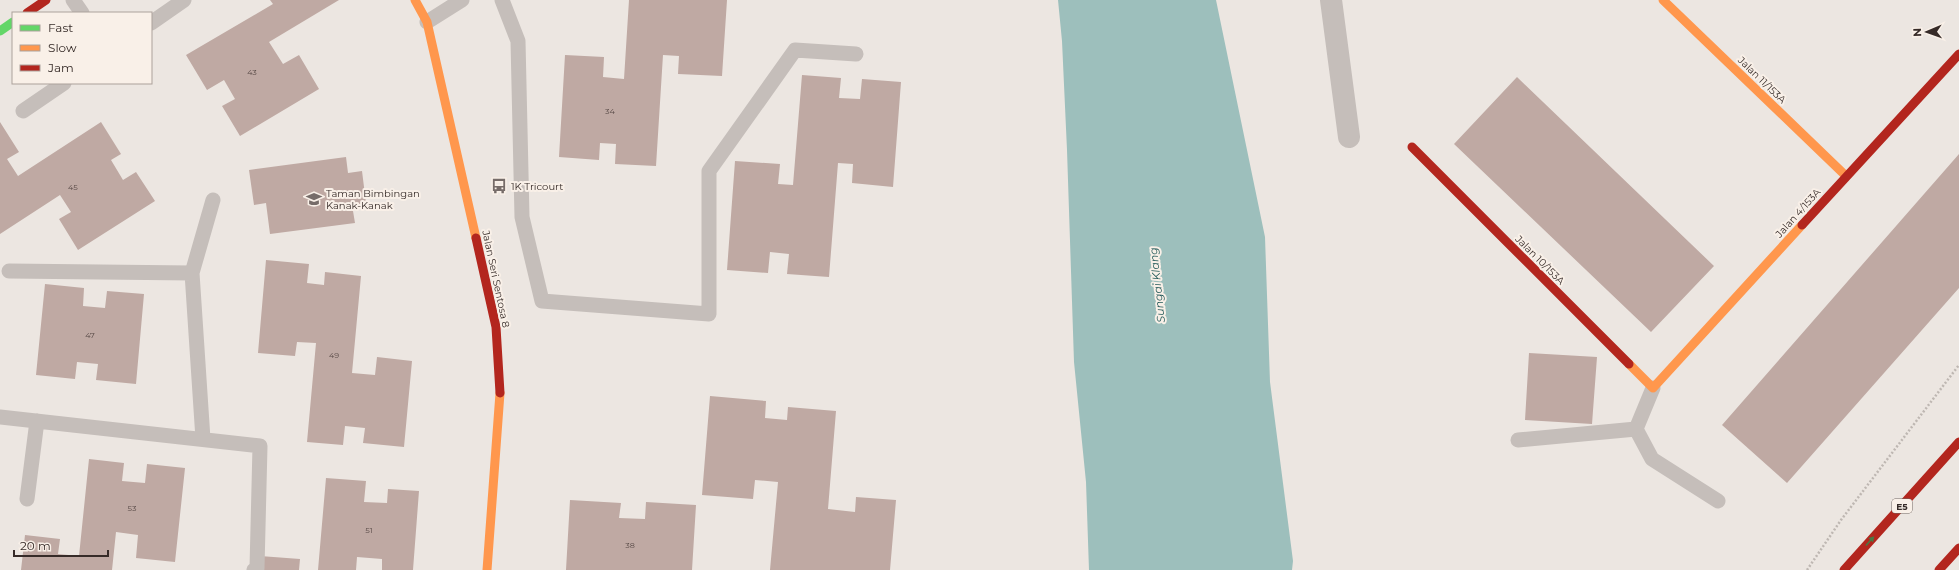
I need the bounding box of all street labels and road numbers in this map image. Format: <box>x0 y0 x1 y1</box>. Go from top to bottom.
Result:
street label: Jalan 11/153A <box>1735 53 1789 107</box>
street label: Jalan 4/153A <box>1772 185 1824 241</box>
street label: Jalan Seri Sentosa 8 <box>479 228 513 329</box>
street label: Jalan 10/153A <box>1512 232 1568 288</box>
road number: E5 <box>1892 499 1912 513</box>

